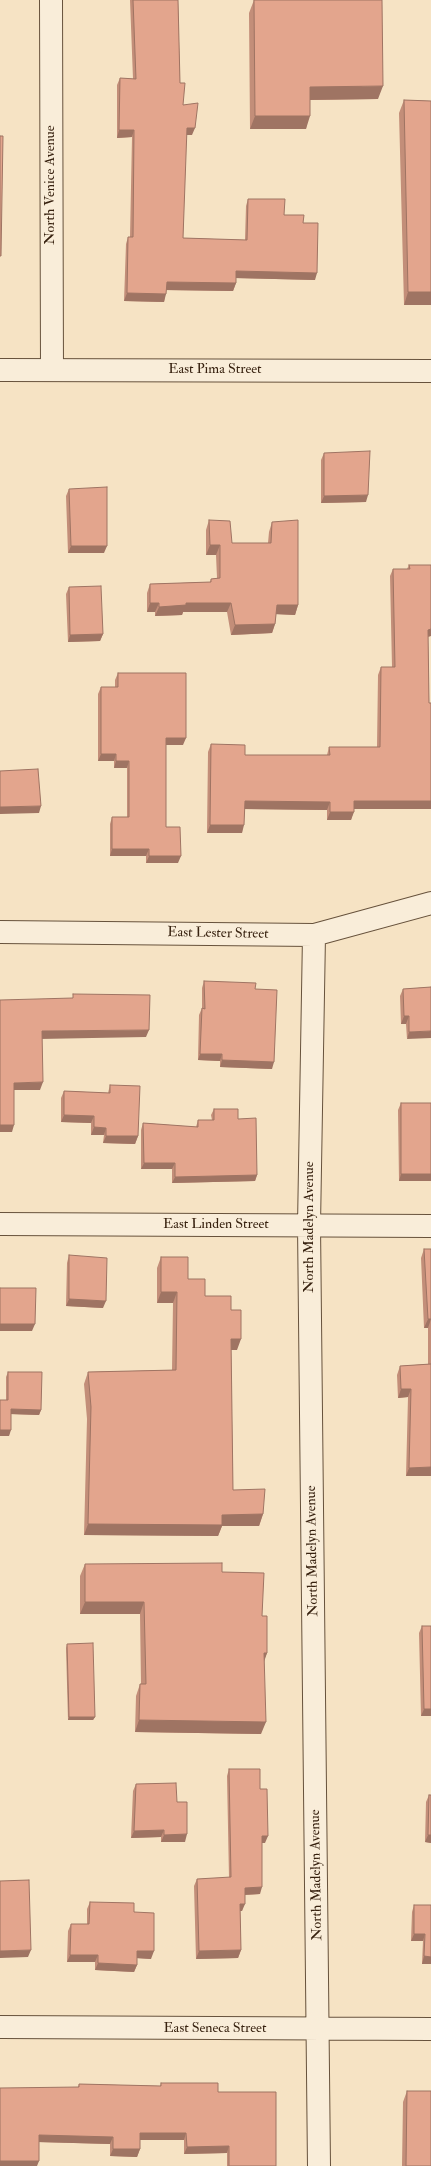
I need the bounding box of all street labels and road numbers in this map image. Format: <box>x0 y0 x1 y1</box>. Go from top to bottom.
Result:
street label: North Venice Avenue <box>43 125 59 245</box>
street label: East Pima Street <box>168 362 262 378</box>
street label: East Lester Street <box>167 925 269 943</box>
street label: North Madelyn Avenue <box>302 1161 318 1293</box>
street label: East Linden Street <box>163 1217 269 1233</box>
street label: North Madelyn Avenue <box>303 1485 323 1617</box>
street label: North Madelyn Avenue <box>307 1809 327 1941</box>
street label: East Seneca Street <box>164 2021 266 2037</box>

